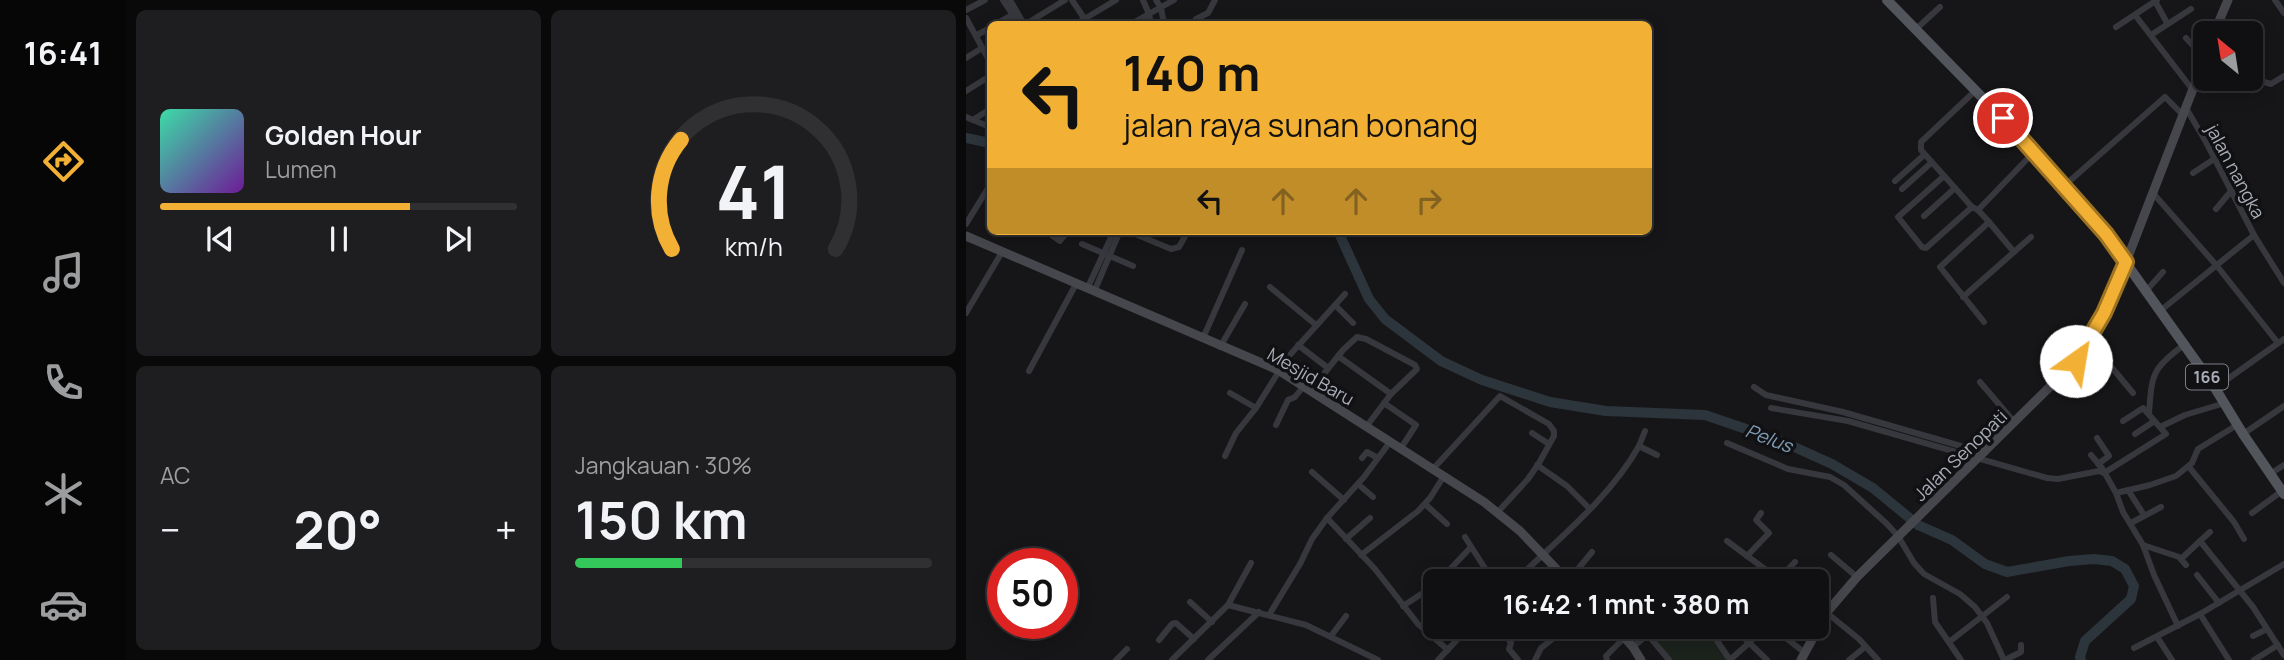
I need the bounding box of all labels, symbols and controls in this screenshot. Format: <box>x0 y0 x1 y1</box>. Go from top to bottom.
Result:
north arrow <box>2193 21 2263 91</box>
map controls <box>2193 21 2263 91</box>
text: 16:41 <box>24 31 102 75</box>
text: 140 m <box>1123 39 1260 106</box>
icon: left <box>1008 49 1099 140</box>
pin <box>1973 88 2033 148</box>
icon: arrive <box>1984 99 2022 137</box>
text: jalan raya sunan bonang <box>1123 103 1478 147</box>
text: Golden Hour <box>265 117 422 153</box>
street label: jalan nangka <box>2201 119 2271 223</box>
icon: directions <box>39 137 88 186</box>
text: 41 <box>715 142 792 242</box>
text: Lumen <box>265 153 337 185</box>
icon: left <box>1191 182 1229 220</box>
icon: ahead <box>1264 182 1302 220</box>
icon: ahead <box>1337 182 1375 220</box>
icon: right <box>1410 182 1448 220</box>
icon: previous <box>201 220 239 258</box>
icon: pause <box>320 220 358 258</box>
icon: next <box>439 220 477 258</box>
text: km/h <box>724 229 783 264</box>
icon: music <box>39 248 88 297</box>
position arrow <box>2039 324 2113 398</box>
street label: Mesjid Baru <box>1263 342 1359 410</box>
icon: phone <box>39 358 88 407</box>
road number: 166 <box>2186 364 2228 390</box>
street label: Jalan Senopati <box>1908 404 2012 506</box>
water label: Pelus <box>1742 417 1798 460</box>
text: Jangkauan · 30% <box>575 449 752 481</box>
text: AC <box>160 459 191 491</box>
icon: climate <box>39 469 88 518</box>
text: 150 km <box>575 484 748 555</box>
text: 20° <box>294 494 382 565</box>
text: − <box>160 503 181 555</box>
text: + <box>495 503 517 555</box>
speed limit sign: 50 <box>987 548 1078 639</box>
icon: car <box>39 580 88 629</box>
text: 16:42 · 1 mnt · 380 m <box>1503 586 1749 622</box>

